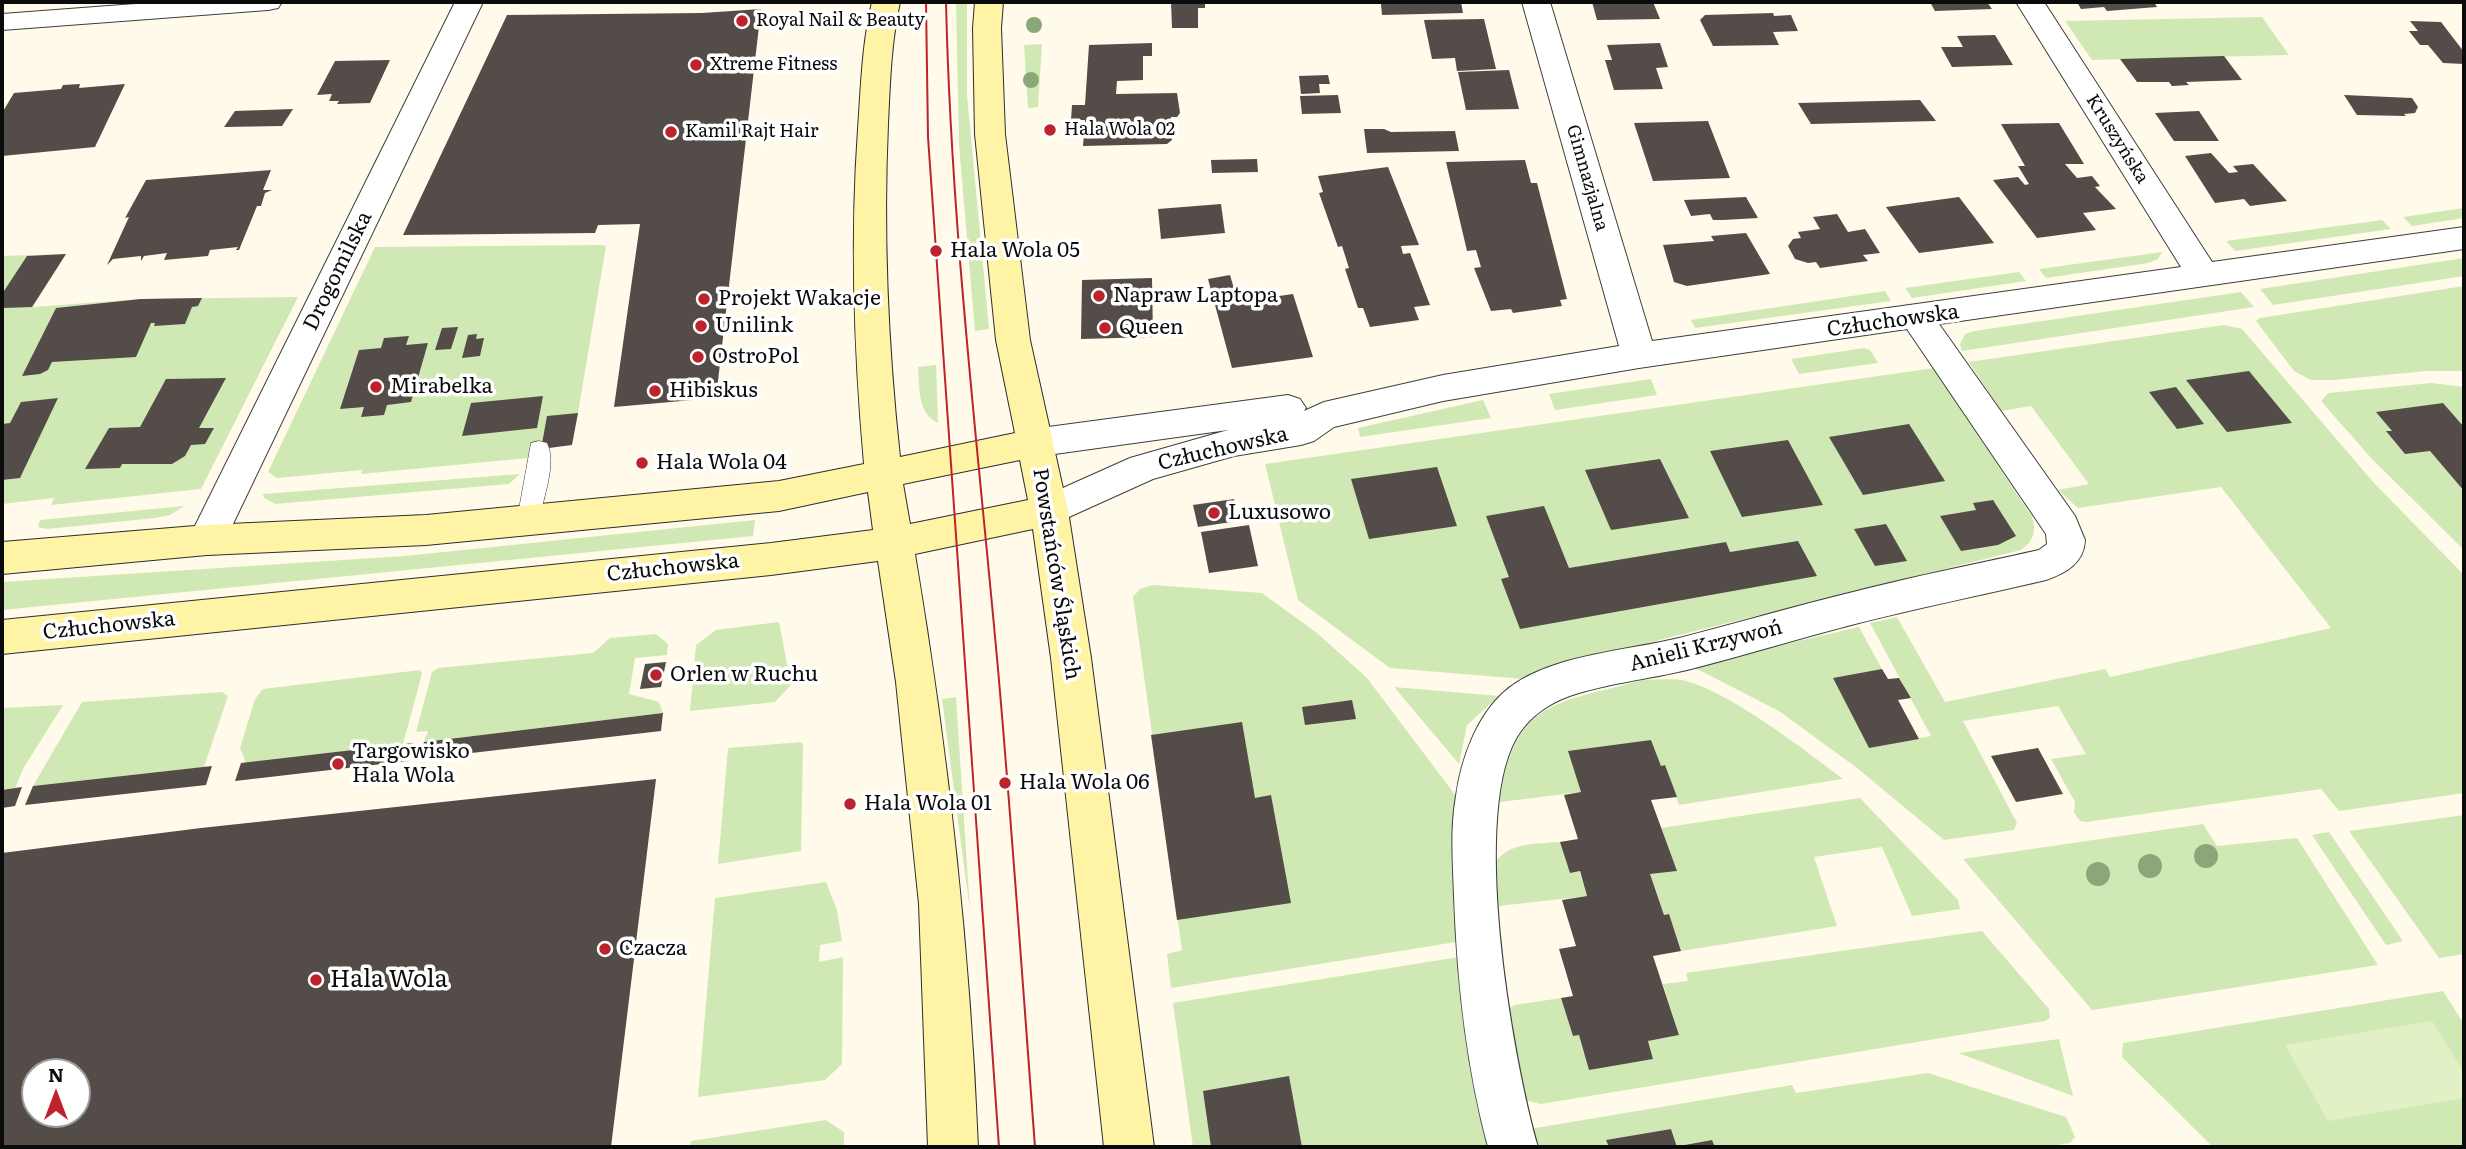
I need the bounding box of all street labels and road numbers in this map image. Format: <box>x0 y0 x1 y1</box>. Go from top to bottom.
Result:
street label: Kruszyńska <box>2081 90 2153 188</box>
street label: Gimnazjalna <box>1561 122 1613 234</box>
street label: Drogomilska <box>298 207 378 335</box>
street label: Człuchowska <box>1825 299 1961 343</box>
street label: Człuchowska <box>1155 422 1291 476</box>
street label: Powstańców Śląskich <box>1027 466 1085 682</box>
street label: Człuchowska <box>606 549 740 587</box>
street label: Człuchowska <box>42 607 176 645</box>
street label: Anieli Krzywoń <box>1627 615 1785 677</box>

